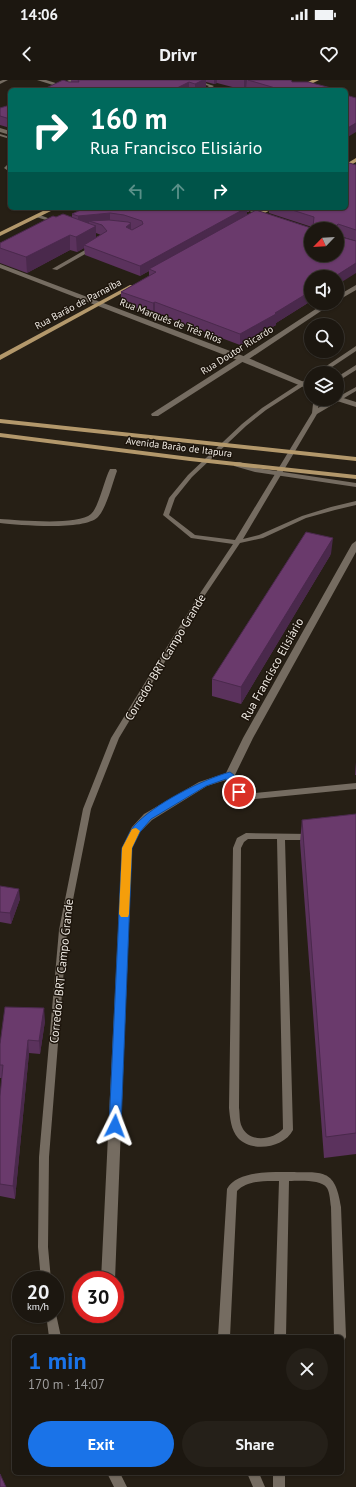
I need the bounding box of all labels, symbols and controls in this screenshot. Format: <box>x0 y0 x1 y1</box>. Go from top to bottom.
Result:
text: 14:06 <box>20 5 58 24</box>
icon: back <box>16 43 38 65</box>
text: Drivr <box>159 43 197 66</box>
icon: heart <box>318 43 340 65</box>
text: 160 m <box>90 100 167 137</box>
icon: right <box>24 104 76 156</box>
text: Rua Francisco Elisiário <box>90 136 263 159</box>
icon: left <box>125 180 147 202</box>
icon: ahead <box>167 180 189 202</box>
icon: right <box>209 180 231 202</box>
north arrow <box>304 222 344 262</box>
map controls <box>304 222 344 406</box>
button: sound <box>304 270 344 310</box>
street label: Rua Barão de Parnaíba <box>32 276 124 332</box>
street label: Rua Marquês de Três Rios <box>118 295 224 347</box>
button: search <box>304 318 344 358</box>
street label: Rua Doutor Ricardo <box>198 322 276 378</box>
button: layers <box>304 366 344 406</box>
street label: Avenida Barão de Itapura <box>125 434 233 460</box>
street label: Corredor BRT Campo Grande <box>121 591 209 723</box>
street label: Rua Francisco Elisiário <box>238 615 306 723</box>
pin <box>222 775 256 809</box>
icon: arrive <box>228 781 250 803</box>
street label: Corredor BRT Campo Grande <box>46 898 76 1044</box>
position arrow <box>94 1105 136 1147</box>
speed limit sign: 30 <box>72 1271 124 1323</box>
text: 20 <box>27 1279 49 1305</box>
text: km/h <box>27 1300 49 1313</box>
text: 1 min <box>28 1345 87 1376</box>
button: close <box>286 1348 328 1390</box>
text: 170 m · 14:07 <box>28 1376 105 1393</box>
button: Exit <box>28 1421 174 1467</box>
button: Share <box>182 1421 328 1467</box>

